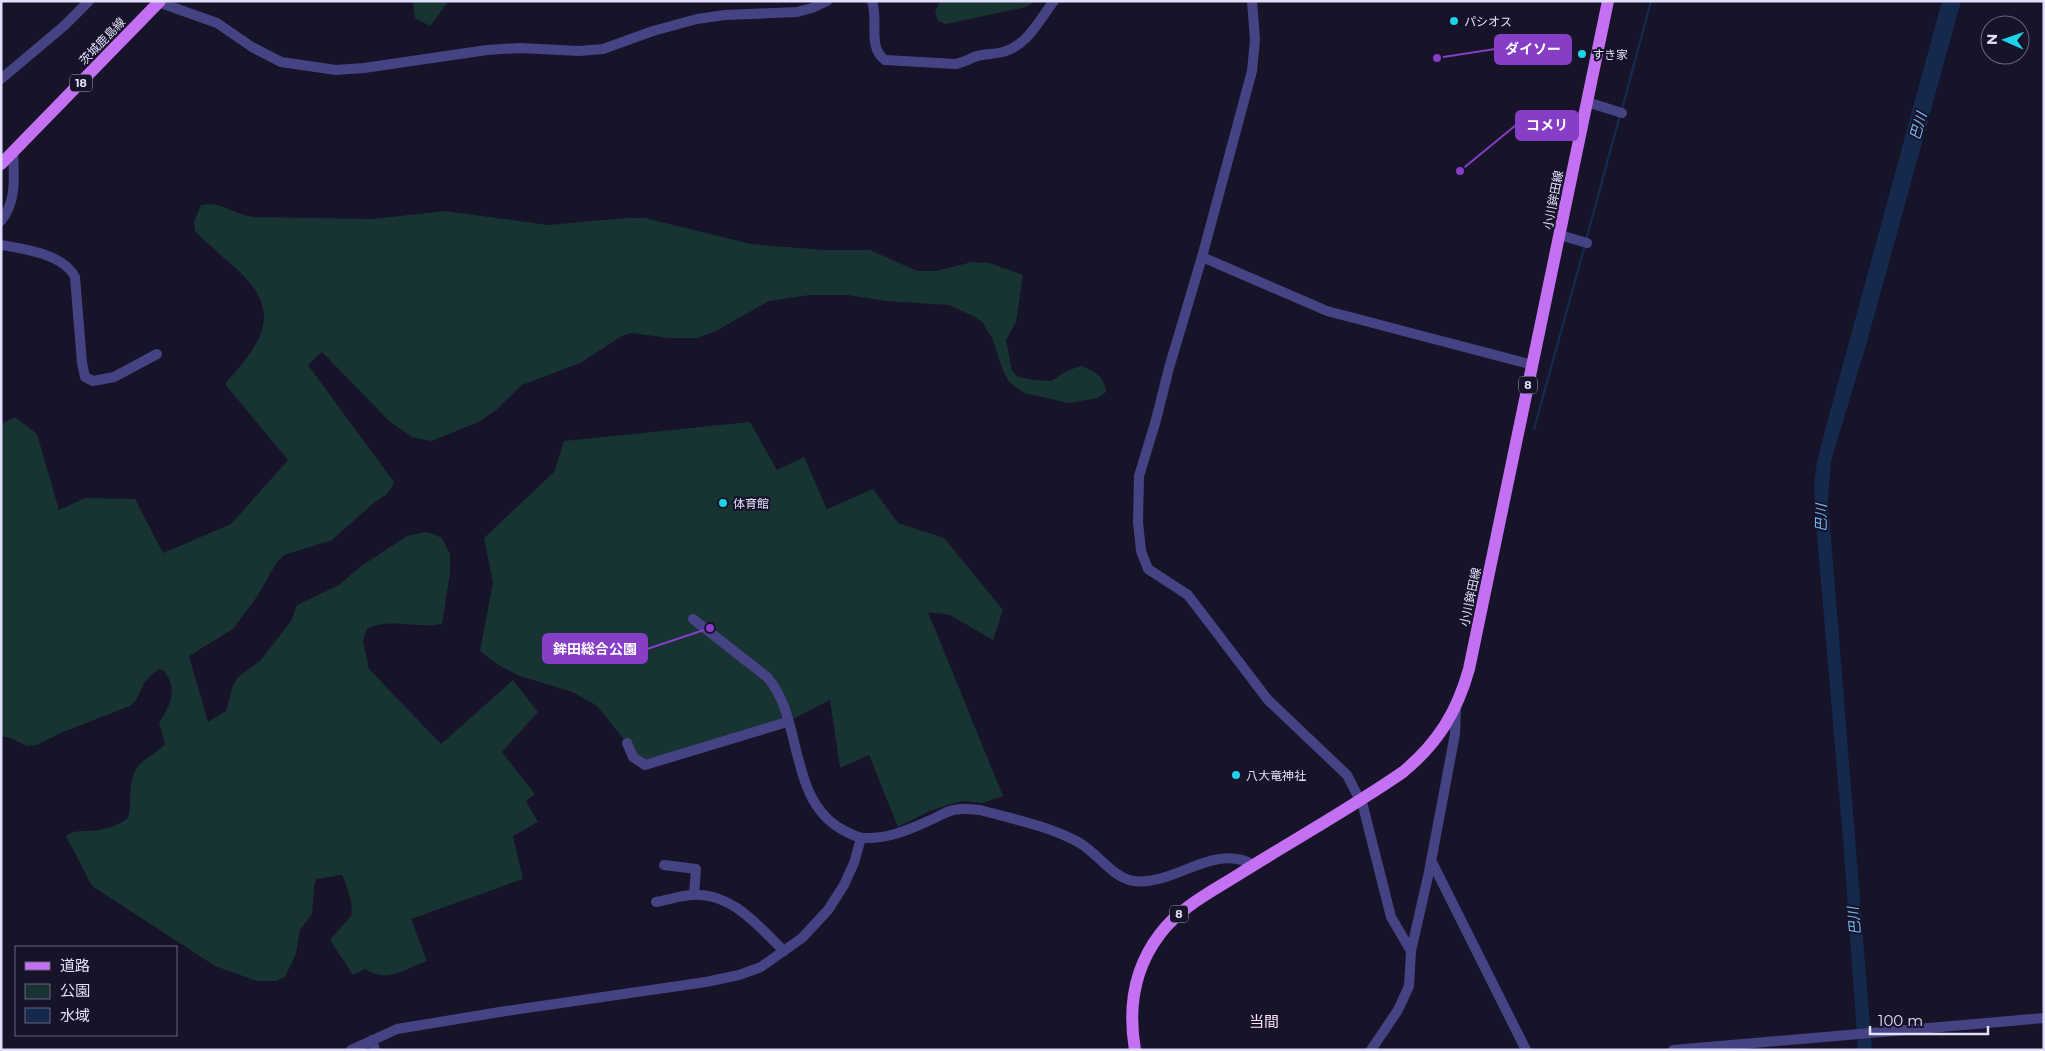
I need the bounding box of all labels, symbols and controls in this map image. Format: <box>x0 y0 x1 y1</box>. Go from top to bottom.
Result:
street label: 茨城鹿島線 <box>76 14 128 68</box>
place label: パシオス <box>1464 14 1512 29</box>
marker: パシオス <box>1448 15 1460 27</box>
north arrow <box>1980 15 2030 65</box>
text: N <box>1983 34 2001 46</box>
callout: ダイソー <box>1495 35 1571 64</box>
text: ダイソー <box>1505 40 1561 58</box>
place label: すき家 <box>1592 47 1628 62</box>
marker: すき家 <box>1576 48 1588 60</box>
road number: 18 <box>70 75 92 92</box>
water label: 巴川 <box>1905 108 1931 142</box>
callout: コメリ <box>1516 111 1578 140</box>
text: コメリ <box>1526 116 1568 134</box>
street label: 小川鉾田線 <box>1540 169 1566 231</box>
road number: 8 <box>1519 376 1537 394</box>
place label: 体育館 <box>733 496 769 511</box>
marker: 体育館 <box>717 497 729 509</box>
water label: 巴川 <box>1812 502 1830 532</box>
street label: 小川鉾田線 <box>1456 566 1484 628</box>
callout: 鉾田総合公園 <box>543 634 647 663</box>
text: 鉾田総合公園 <box>553 640 637 658</box>
place label: 八大竜神社 <box>1246 768 1306 783</box>
marker: 八大竜神社 <box>1230 769 1242 781</box>
water label: 巴川 <box>1844 904 1864 936</box>
road number: 8 <box>1170 906 1188 922</box>
legend <box>15 946 178 1036</box>
text: 道路 <box>60 956 90 975</box>
text: 公園 <box>60 981 90 1000</box>
scale bar <box>1870 1004 1988 1036</box>
text: 水域 <box>60 1006 90 1025</box>
text: 100 m <box>1878 1011 1923 1030</box>
district label: 当間 <box>1249 1012 1279 1031</box>

